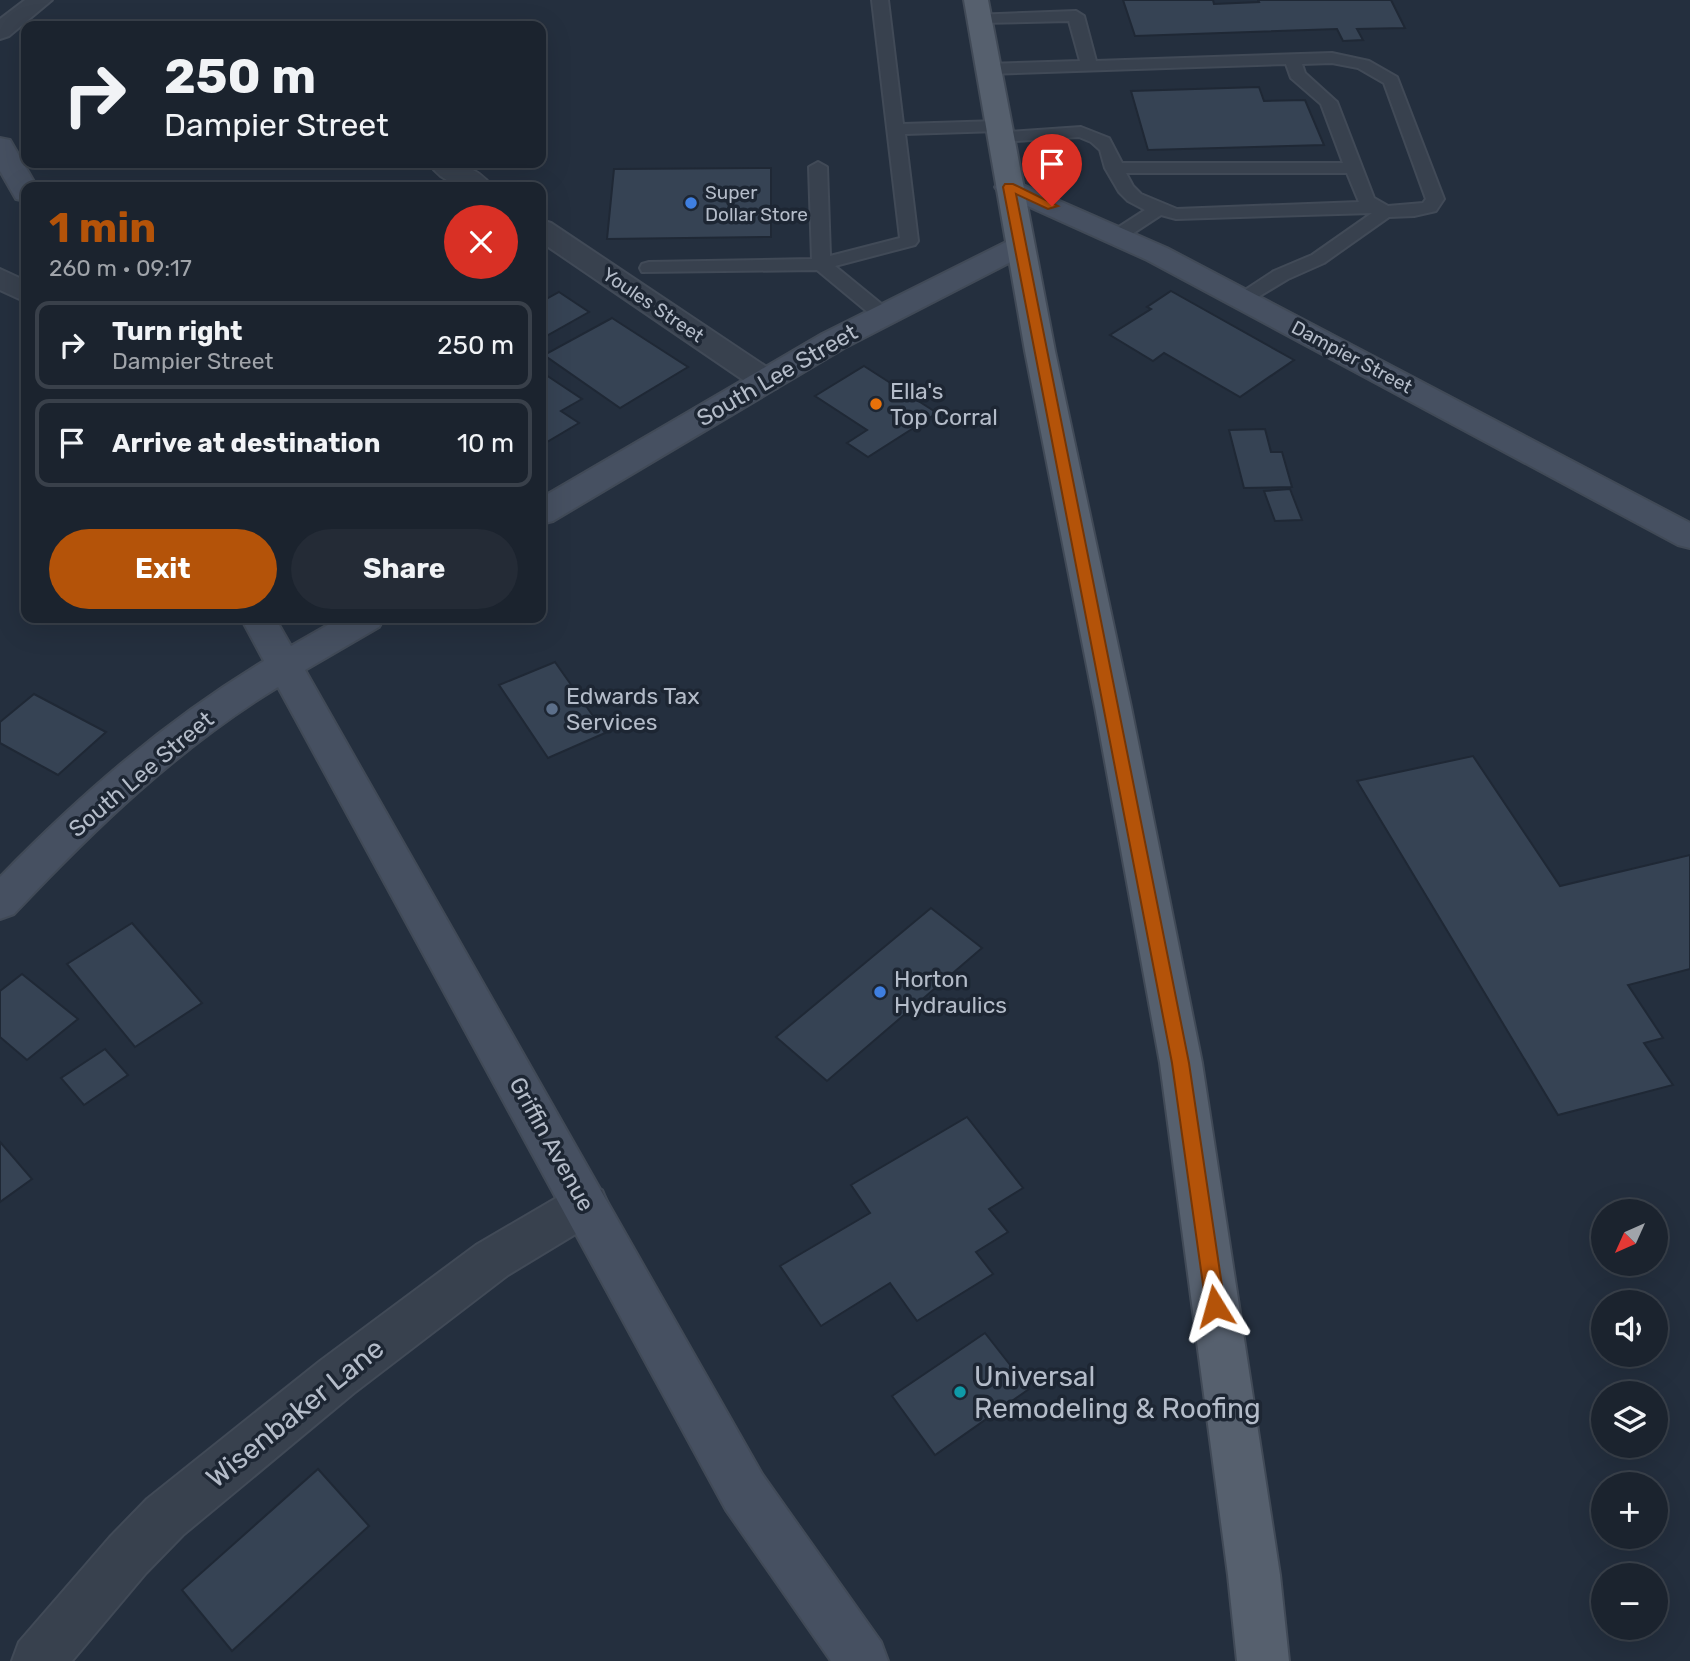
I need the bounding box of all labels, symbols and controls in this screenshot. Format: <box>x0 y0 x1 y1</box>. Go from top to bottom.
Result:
text: 250 m <box>164 47 316 105</box>
icon: right <box>49 49 140 140</box>
text: Dampier Street <box>164 106 389 144</box>
pin <box>1022 134 1082 206</box>
icon: arrive <box>1033 145 1071 183</box>
place label: Super Dollar Store <box>705 181 808 226</box>
marker: Super Dollar Store <box>683 195 699 211</box>
text: 1 min <box>49 203 156 253</box>
button: close <box>444 205 518 279</box>
text: 260 m · 09:17 <box>49 254 192 282</box>
street label: Youles Street <box>598 263 709 348</box>
text: Turn right <box>112 316 242 347</box>
street label: Dampier Street <box>1288 316 1417 399</box>
street label: South Lee Street <box>692 318 862 432</box>
icon: right <box>53 326 91 364</box>
text: 250 m <box>437 330 514 361</box>
text: Dampier Street <box>112 347 274 375</box>
place label: Ella's Top Corral <box>890 377 998 431</box>
marker: Ella's Top Corral <box>868 396 884 412</box>
icon: arrive <box>53 424 91 462</box>
text: Arrive at destination <box>112 428 380 459</box>
text: 10 m <box>457 428 514 459</box>
button: Exit <box>49 529 277 609</box>
button: Share <box>291 529 518 609</box>
place label: Edwards Tax Services <box>566 682 700 736</box>
marker: Edwards Tax Services <box>544 701 560 717</box>
street label: South Lee Street <box>63 705 219 843</box>
place label: Horton Hydraulics <box>894 965 1007 1019</box>
marker: Horton Hydraulics <box>872 984 888 1000</box>
street label: Griffin Avenue <box>504 1072 600 1216</box>
north arrow <box>1591 1199 1668 1276</box>
map controls <box>1591 1199 1668 1640</box>
position arrow <box>1178 1269 1252 1343</box>
button: sound <box>1591 1290 1668 1367</box>
street label: Wisenbaker Lane <box>200 1331 390 1495</box>
place label: Universal Remodeling & Roofing <box>974 1360 1261 1425</box>
button: layers <box>1591 1381 1668 1458</box>
marker: Universal Remodeling & Roofing <box>952 1384 968 1400</box>
button: + <box>1591 1472 1668 1549</box>
button: − <box>1591 1563 1668 1640</box>

